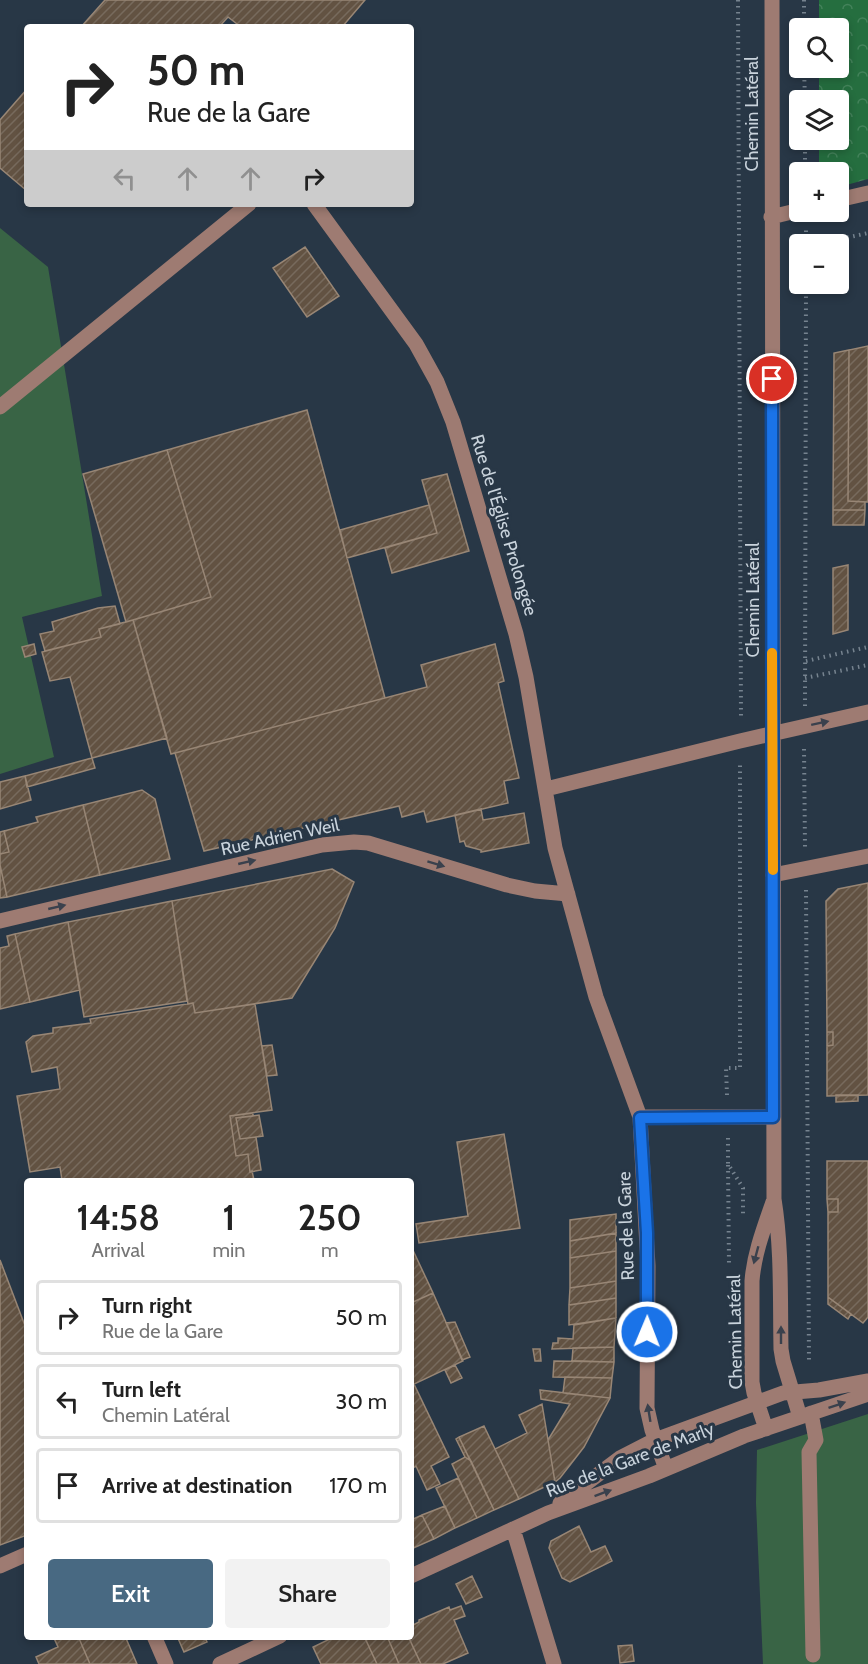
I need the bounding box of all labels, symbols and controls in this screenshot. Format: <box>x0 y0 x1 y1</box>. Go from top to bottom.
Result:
map controls <box>789 18 849 294</box>
button: search <box>789 18 849 78</box>
text: 50 m <box>147 44 245 96</box>
icon: right <box>48 48 126 126</box>
street label: Chemin Latéral <box>741 56 763 171</box>
button: layers <box>789 90 849 150</box>
text: Rue de la Gare <box>147 96 310 129</box>
icon: left <box>108 162 141 195</box>
icon: ahead <box>171 162 204 195</box>
icon: ahead <box>234 162 267 195</box>
icon: right <box>297 162 330 195</box>
button: + <box>789 162 849 222</box>
button: − <box>789 234 849 294</box>
pin <box>746 353 797 404</box>
icon: arrive <box>755 362 788 395</box>
street label: Rue de l'Église Prolongée <box>466 432 542 618</box>
street label: Chemin Latéral <box>742 542 764 657</box>
one-way arrow <box>811 717 830 727</box>
street label: Rue Adrien Weil <box>219 814 342 860</box>
one-way arrow <box>237 857 256 867</box>
one-way arrow <box>427 860 445 869</box>
one-way arrow <box>48 902 66 912</box>
street label: Rue de la Gare <box>613 1171 639 1281</box>
text: 14:58 <box>76 1195 160 1239</box>
text: 1 <box>223 1195 235 1239</box>
text: 250 <box>298 1195 362 1239</box>
text: Arrival <box>92 1238 145 1262</box>
text: min <box>212 1238 245 1262</box>
text: m <box>321 1238 338 1262</box>
one-way arrow <box>751 1246 760 1264</box>
street label: Chemin Latéral <box>723 1274 747 1390</box>
text: Turn right <box>102 1292 192 1319</box>
position arrow <box>615 1300 679 1364</box>
icon: right <box>51 1301 84 1334</box>
text: 50 m <box>335 1304 387 1331</box>
text: Rue de la Gare <box>102 1319 223 1343</box>
one-way arrow <box>776 1326 786 1345</box>
text: Turn left <box>102 1376 181 1403</box>
icon: left <box>51 1385 84 1418</box>
text: 30 m <box>335 1388 387 1415</box>
one-way arrow <box>828 1400 846 1409</box>
text: Chemin Latéral <box>102 1403 230 1427</box>
one-way arrow <box>644 1403 653 1422</box>
street label: Rue de la Gare de Marly <box>543 1418 717 1502</box>
icon: arrive <box>51 1469 84 1502</box>
text: Arrive at destination <box>102 1472 292 1499</box>
text: 170 m <box>329 1472 387 1499</box>
one-way arrow <box>594 1487 612 1497</box>
button: Exit <box>48 1559 213 1628</box>
button: Share <box>225 1559 390 1628</box>

